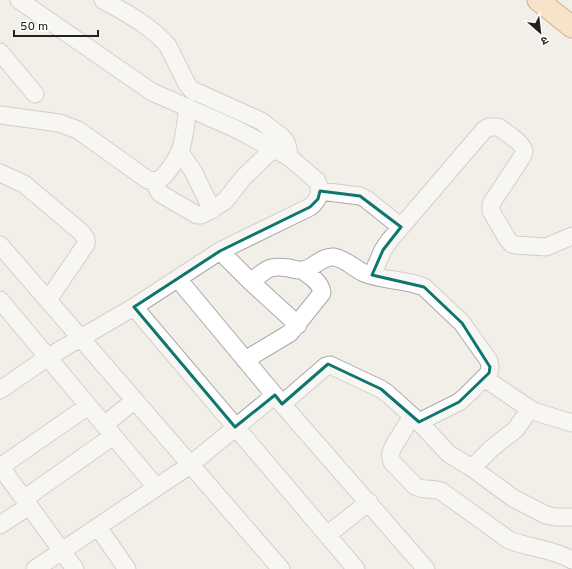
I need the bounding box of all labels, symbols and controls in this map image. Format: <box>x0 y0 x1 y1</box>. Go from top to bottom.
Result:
scale bar <box>14 12 98 38</box>
north arrow <box>520 12 560 52</box>
text: 50 m <box>20 19 48 35</box>
text: उ <box>538 32 550 48</box>

